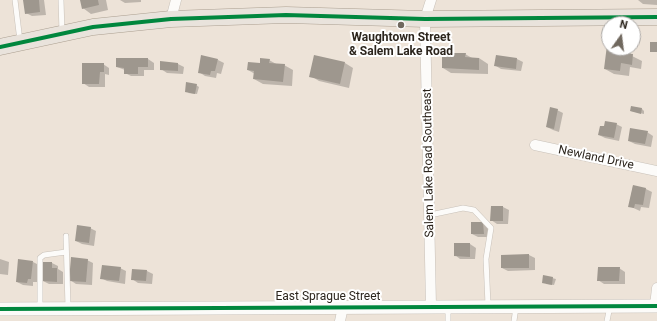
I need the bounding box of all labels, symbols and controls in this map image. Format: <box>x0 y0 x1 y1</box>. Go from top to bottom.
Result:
north arrow <box>601 16 641 56</box>
text: N <box>618 18 629 32</box>
marker: Waughtown Street & Salem Lake Road <box>396 20 406 30</box>
place label: Waughtown Street & Salem Lake Road <box>349 31 453 59</box>
street label: Salem Lake Road Southeast <box>420 88 438 238</box>
street label: Newland Drive <box>557 143 635 173</box>
street label: East Sprague Street <box>275 290 381 304</box>

